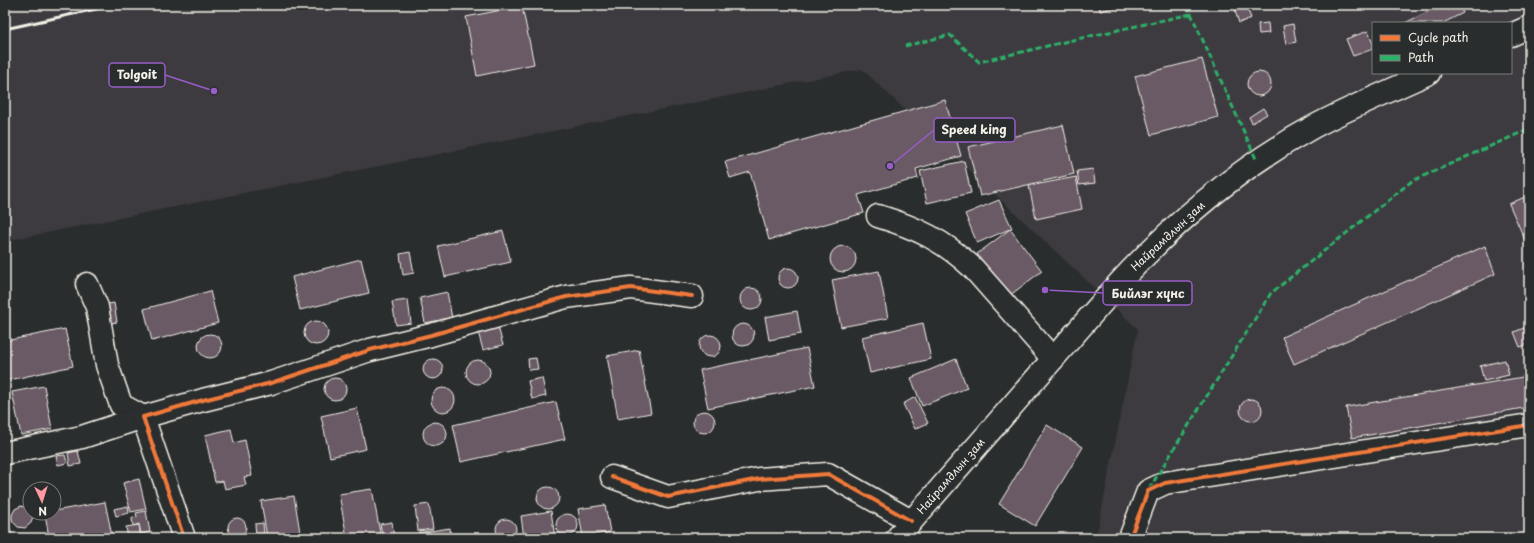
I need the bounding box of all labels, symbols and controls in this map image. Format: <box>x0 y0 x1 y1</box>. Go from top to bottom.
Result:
legend <box>1372 22 1512 74</box>
text: Cycle path <box>1408 28 1469 46</box>
text: Path <box>1408 48 1434 66</box>
callout: Tolgoit <box>109 63 165 87</box>
text: Tolgoit <box>117 65 157 83</box>
callout: Speed king <box>934 118 1015 142</box>
text: Speed king <box>942 120 1006 138</box>
street label: Найрамдлын зам <box>1127 197 1209 275</box>
callout: Бийлэг хүнс <box>1103 281 1192 305</box>
text: Бийлэг хүнс <box>1111 284 1185 302</box>
street label: Найрамдлын зам <box>913 434 989 518</box>
north arrow <box>22 481 62 521</box>
text: N <box>38 503 48 520</box>

